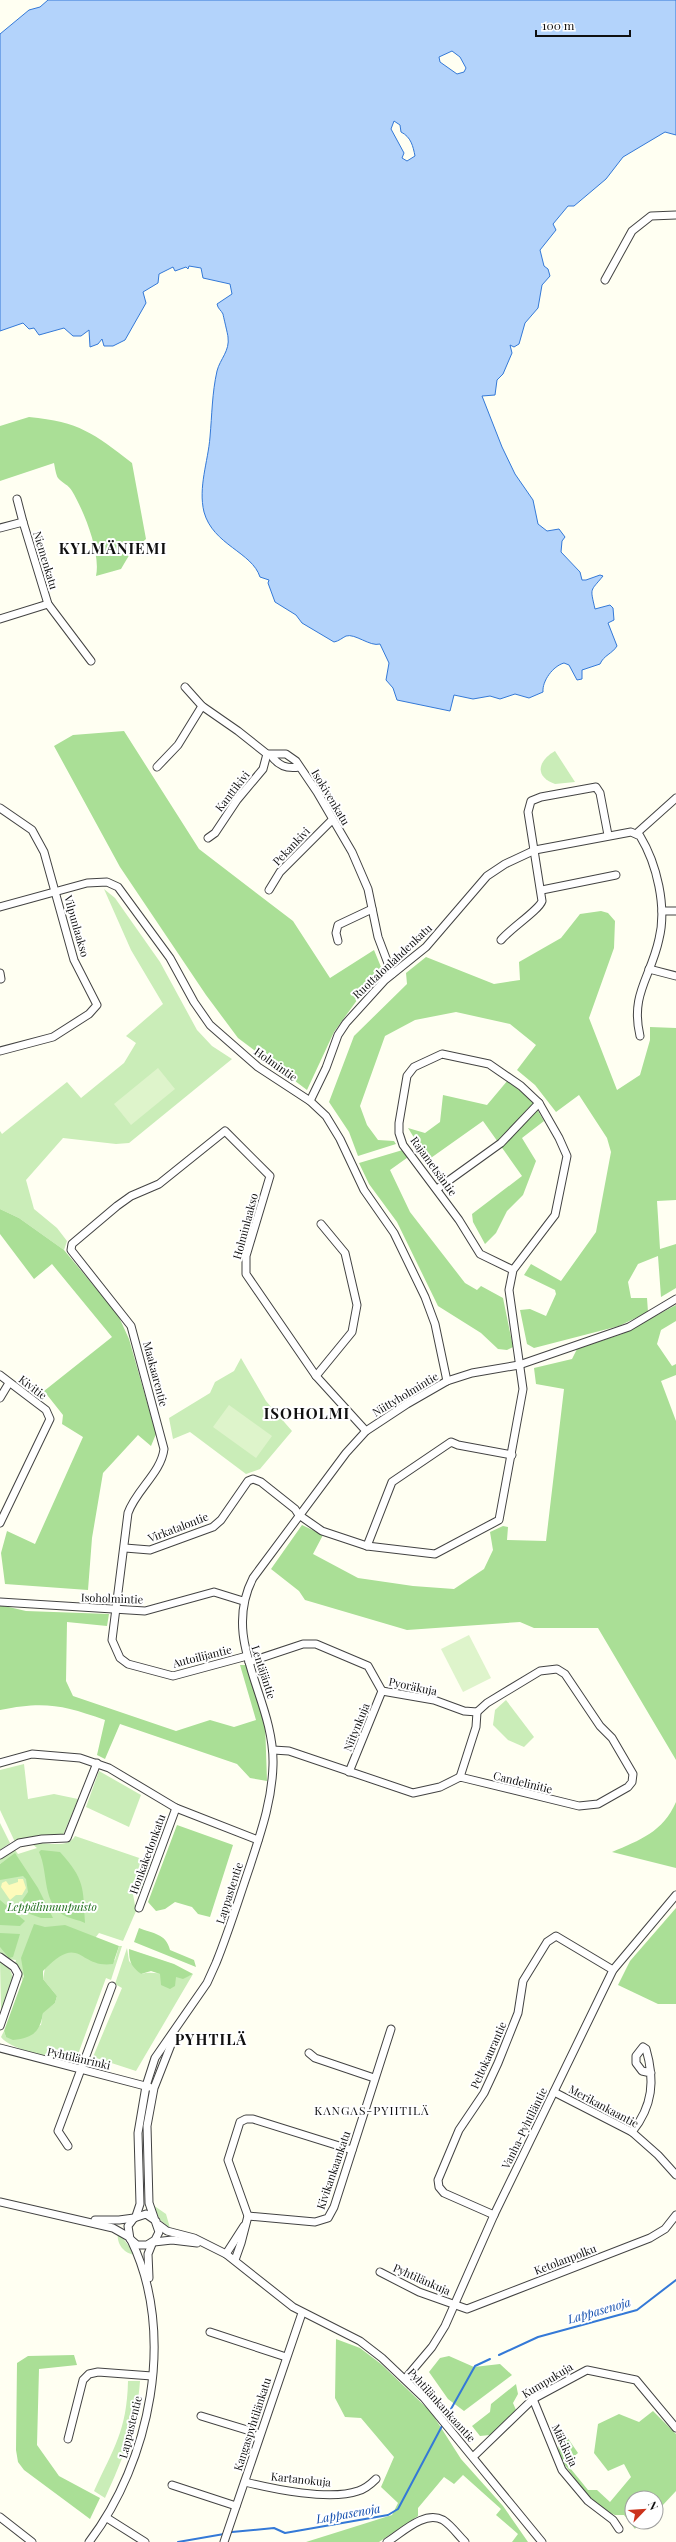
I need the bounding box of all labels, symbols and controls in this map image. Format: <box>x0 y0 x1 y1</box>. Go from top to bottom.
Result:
scale bar <box>536 12 630 38</box>
text: 100 m <box>542 17 575 33</box>
street label: Niemenkatu <box>30 529 62 591</box>
district label: KYLMÄNIEMI <box>59 538 167 558</box>
street label: Isokivenkatu <box>308 766 354 828</box>
street label: Kanttikivi <box>211 768 253 814</box>
street label: Pekankivi <box>269 824 313 868</box>
street label: Vilpunlaakso <box>61 892 93 959</box>
street label: Ruottalonlahdenkatu <box>349 920 435 1002</box>
street label: Holmintie <box>251 1044 301 1085</box>
street label: Rajametsäntie <box>407 1133 461 1199</box>
street label: Holminlaakso <box>229 1191 261 1261</box>
street label: Maakaarentie <box>140 1340 172 1409</box>
street label: Niittyholmintie <box>369 1368 441 1420</box>
street label: Kivitie <box>16 1371 51 1403</box>
district label: ISOHOLMI <box>264 1403 350 1423</box>
street label: Virkatalontie <box>145 1508 211 1546</box>
street label: Isoholmintie <box>81 1589 144 1607</box>
street label: Autoilijantie <box>170 1641 233 1671</box>
street label: Lentäjäntie <box>248 1643 280 1701</box>
street label: Pyoräkuja <box>387 1674 439 1699</box>
street label: Niitynkuja <box>340 1700 373 1753</box>
street label: Candelinitie <box>492 1767 555 1797</box>
street label: Honkakedonkatu <box>126 1811 169 1896</box>
street label: Lappastentie <box>212 1860 246 1926</box>
park label: Leppälinnunpuisto <box>6 1899 97 1914</box>
street label: Peltokaurantie <box>466 2019 510 2091</box>
district label: PYHTILÄ <box>175 2029 247 2049</box>
street label: Pyhtilänrinki <box>46 2043 112 2073</box>
street label: Merikankaantie <box>566 2081 642 2131</box>
street label: Vanha-Pyhtiläntie <box>497 2084 550 2172</box>
district label: KANGAS-PYHTILÄ <box>314 2102 430 2118</box>
street label: Kivikankaankatu <box>313 2128 354 2211</box>
street label: Ketolanpolku <box>532 2240 599 2278</box>
street label: Pyhtilänkuja <box>391 2260 454 2299</box>
water label: Lappasenoja <box>565 2293 632 2327</box>
street label: Kumpukuja <box>519 2359 576 2401</box>
street label: Pyhtilänkankaantie <box>405 2365 480 2445</box>
street label: Kangaspyhtilänkatu <box>230 2375 274 2473</box>
street label: Lappastentie <box>115 2394 145 2460</box>
street label: Mäkikuja <box>549 2421 582 2469</box>
street label: Kartanokuja <box>270 2468 332 2490</box>
north arrow <box>624 2490 664 2530</box>
water label: Lappasenoja <box>314 2499 381 2527</box>
text: N <box>645 2499 662 2512</box>

